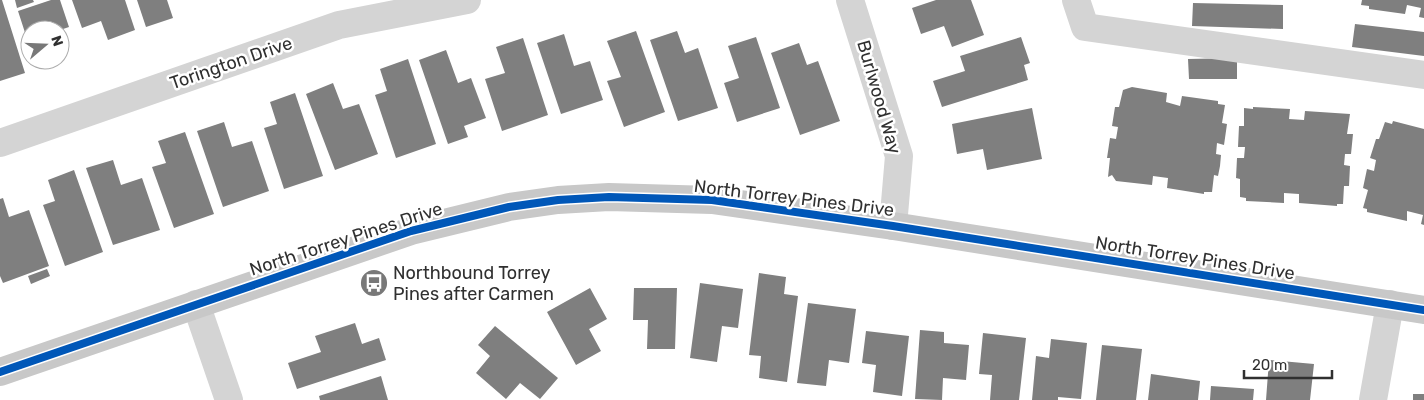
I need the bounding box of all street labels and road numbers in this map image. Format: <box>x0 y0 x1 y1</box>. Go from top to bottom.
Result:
street label: Torington Drive <box>167 32 295 94</box>
street label: Burlwood Way <box>852 38 906 157</box>
street label: North Torrey Pines Drive <box>693 175 895 221</box>
street label: North Torrey Pines Drive <box>247 197 445 281</box>
street label: North Torrey Pines Drive <box>1094 231 1296 285</box>

